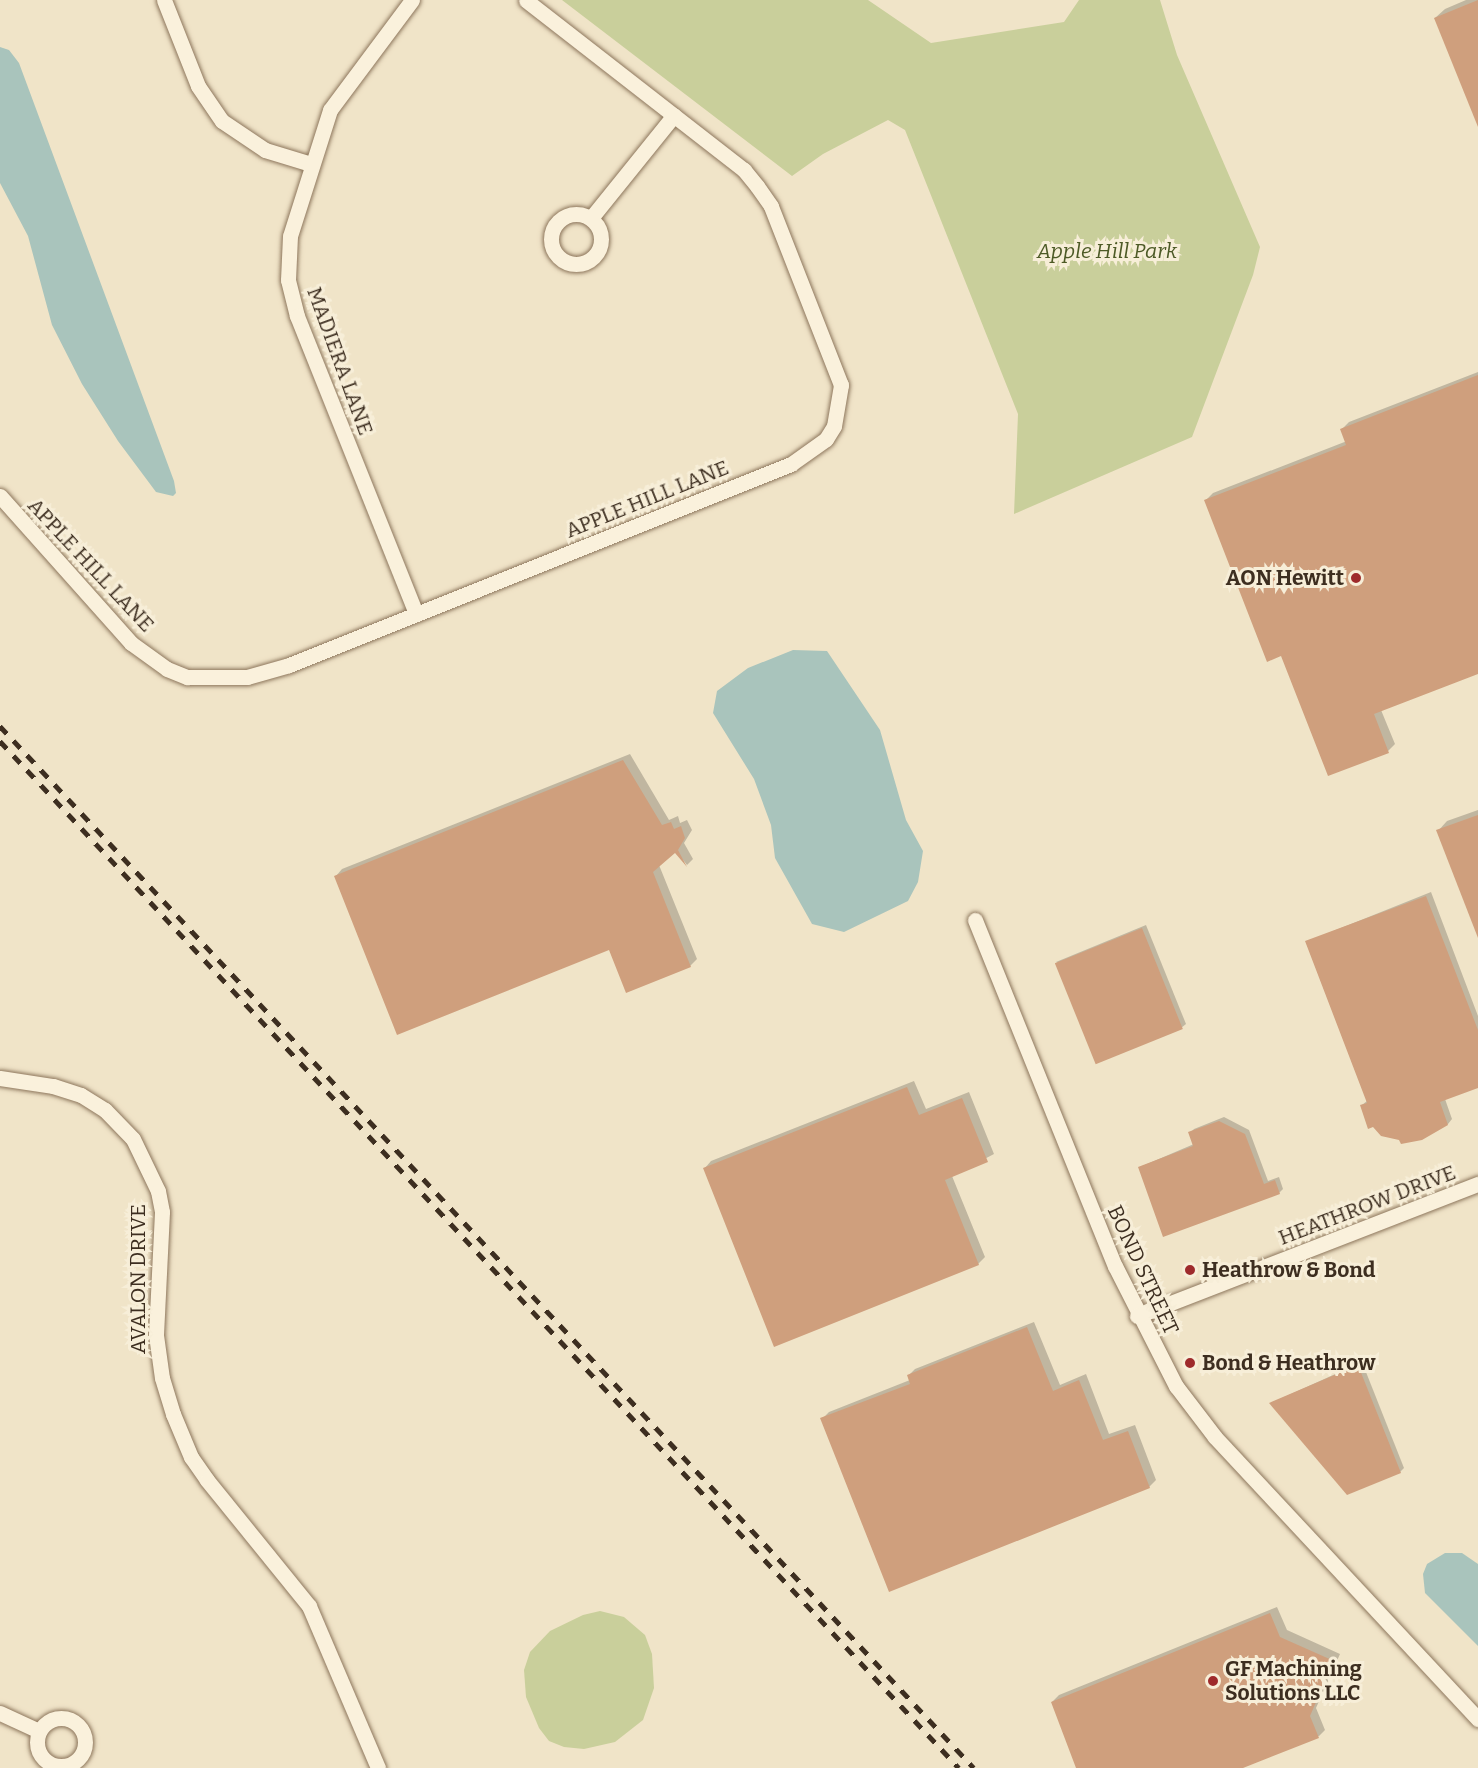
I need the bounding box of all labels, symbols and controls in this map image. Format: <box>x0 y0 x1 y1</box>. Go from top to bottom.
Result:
park label: Apple Hill Park <box>1037 238 1177 264</box>
street label: MADIERA LANE <box>302 284 378 438</box>
street label: APPLE HILL LANE <box>562 455 732 543</box>
street label: APPLE HILL LANE <box>22 493 160 637</box>
place label: AON Hewitt <box>1226 565 1344 591</box>
marker: AON Hewitt <box>1349 571 1363 585</box>
street label: HEATHROW DRIVE <box>1275 1160 1459 1250</box>
street label: BOND STREET <box>1102 1201 1184 1339</box>
street label: AVALON DRIVE <box>125 1204 151 1354</box>
place label: Heathrow & Bond <box>1202 1257 1375 1283</box>
marker: Heathrow & Bond <box>1183 1263 1197 1277</box>
place label: Bond & Heathrow <box>1202 1350 1375 1376</box>
marker: Bond & Heathrow <box>1183 1356 1197 1370</box>
place label: GF Machining Solutions LLC <box>1225 1656 1362 1706</box>
marker: GF Machining Solutions LLC <box>1206 1674 1220 1688</box>

